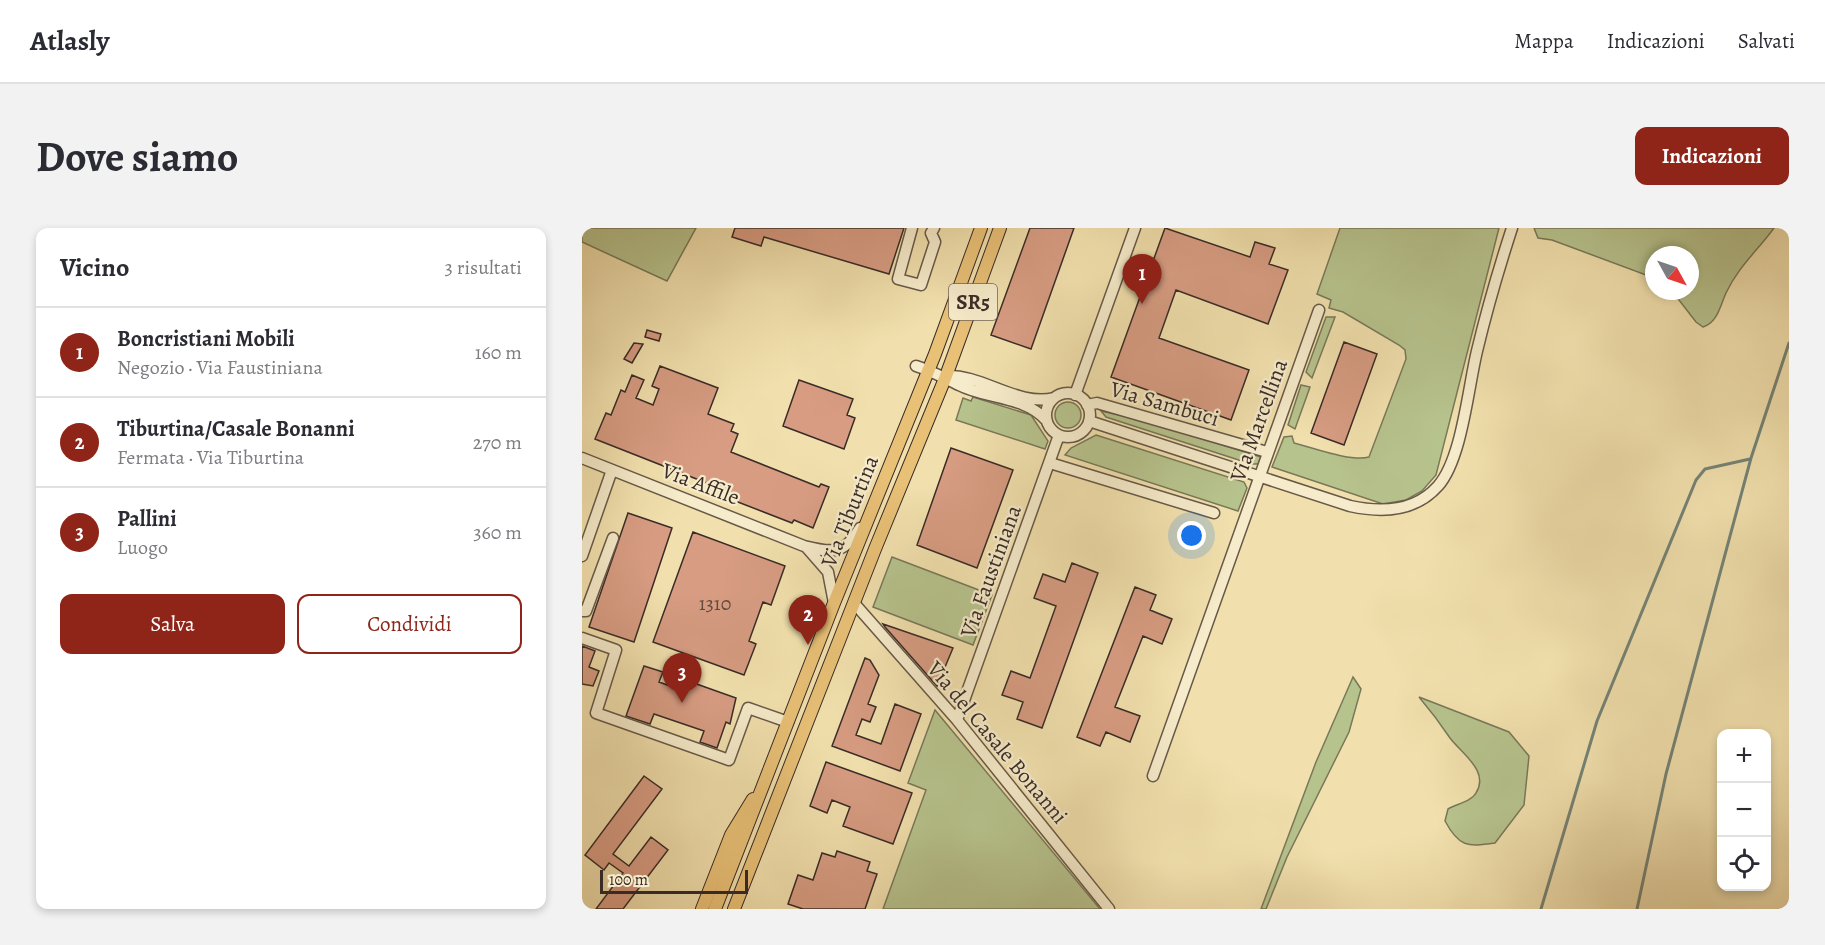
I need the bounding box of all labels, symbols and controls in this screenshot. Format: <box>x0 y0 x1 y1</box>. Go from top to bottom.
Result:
text: Atlasly <box>30 22 109 60</box>
text: Mappa <box>1514 27 1574 55</box>
text: Indicazioni <box>1607 27 1705 55</box>
text: Salvati <box>1738 27 1795 55</box>
button: Indicazioni <box>1635 127 1789 185</box>
text: Dove siamo <box>36 128 238 185</box>
north arrow <box>1645 246 1699 300</box>
text: Vicino <box>60 250 129 285</box>
text: 3 risultati <box>445 254 522 281</box>
pin: 1 <box>1122 254 1162 304</box>
road number: SR5 <box>949 284 997 320</box>
text: Boncristiani Mobili <box>117 324 295 354</box>
text: 1 <box>76 339 83 366</box>
text: 160 m <box>475 339 522 366</box>
text: Negozio · Via Faustiniana <box>117 354 323 381</box>
street label: Via Marcellina <box>1223 354 1295 487</box>
street label: Via Sambuci <box>1106 374 1223 434</box>
text: Tiburtina/Casale Bonanni <box>117 414 355 444</box>
text: 2 <box>75 429 84 456</box>
text: 270 m <box>473 429 522 456</box>
text: Fermata · Via Tiburtina <box>117 444 304 471</box>
street label: Via Tiburtina <box>814 450 886 573</box>
street label: Via Affile <box>657 455 744 512</box>
street label: Via Faustiniana <box>953 500 1029 643</box>
text: Pallini <box>117 504 177 534</box>
text: 3 <box>75 519 84 546</box>
text: 360 m <box>473 519 522 546</box>
your location <box>1177 521 1206 550</box>
text: Luogo <box>117 534 168 561</box>
house number: 1310 <box>699 590 731 617</box>
button: Salva <box>60 594 285 654</box>
button: Condividi <box>297 594 522 654</box>
pin: 2 <box>788 596 828 645</box>
pin: 3 <box>662 654 702 703</box>
street label: Via del Casale Bonanni <box>920 654 1074 830</box>
map controls <box>1717 729 1771 891</box>
button: + <box>1717 729 1771 783</box>
button: − <box>1717 783 1771 837</box>
button: locate <box>1717 837 1771 891</box>
scale bar <box>600 867 748 894</box>
text: 100 m <box>609 869 648 891</box>

